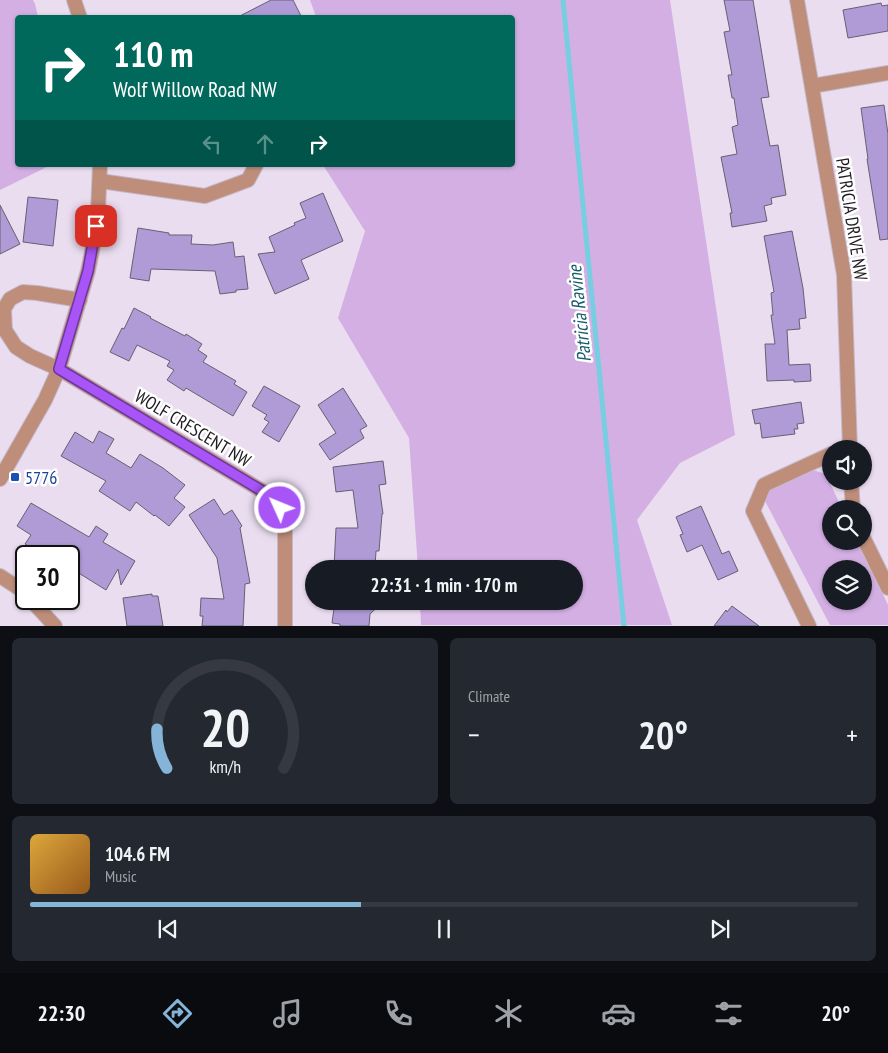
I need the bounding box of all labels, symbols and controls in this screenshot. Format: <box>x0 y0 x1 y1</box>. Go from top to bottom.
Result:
text: 110 m <box>113 31 194 77</box>
icon: right <box>30 35 95 100</box>
text: Wolf Willow Road NW <box>113 75 277 103</box>
icon: left <box>198 130 226 158</box>
icon: ahead <box>251 130 279 158</box>
icon: right <box>304 130 332 158</box>
street label: PATRICIA DRIVE NW <box>831 156 873 282</box>
pin <box>75 205 117 247</box>
icon: arrive <box>82 212 110 240</box>
water label: Patricia Ravine <box>562 263 596 364</box>
street label: WOLF CRESCENT NW <box>131 384 255 472</box>
map controls <box>822 440 872 610</box>
button: sound <box>822 440 872 490</box>
place label: 5776 <box>25 466 57 489</box>
marker: 5776 <box>9 471 21 483</box>
position arrow <box>253 481 305 533</box>
button: search <box>822 500 872 550</box>
speed limit sign: 30 <box>15 545 80 610</box>
button: layers <box>822 560 872 610</box>
text: 22:31 · 1 min · 170 m <box>371 573 517 597</box>
text: Climate <box>468 686 510 706</box>
text: 20 <box>200 694 250 761</box>
text: 20° <box>638 710 688 759</box>
text: − <box>468 716 480 753</box>
text: + <box>846 716 858 753</box>
text: km/h <box>209 755 241 778</box>
text: 104.6 FM <box>105 842 170 866</box>
text: Music <box>105 866 137 886</box>
icon: previous <box>154 915 182 943</box>
icon: pause <box>430 915 458 943</box>
icon: next <box>706 915 734 943</box>
icon: directions <box>160 996 195 1031</box>
icon: music <box>270 996 305 1031</box>
icon: phone <box>381 996 416 1031</box>
icon: climate <box>491 996 526 1031</box>
icon: car <box>601 996 636 1031</box>
icon: filters <box>711 996 746 1031</box>
text: 22:30 <box>38 999 85 1027</box>
text: 20° <box>821 999 850 1027</box>

